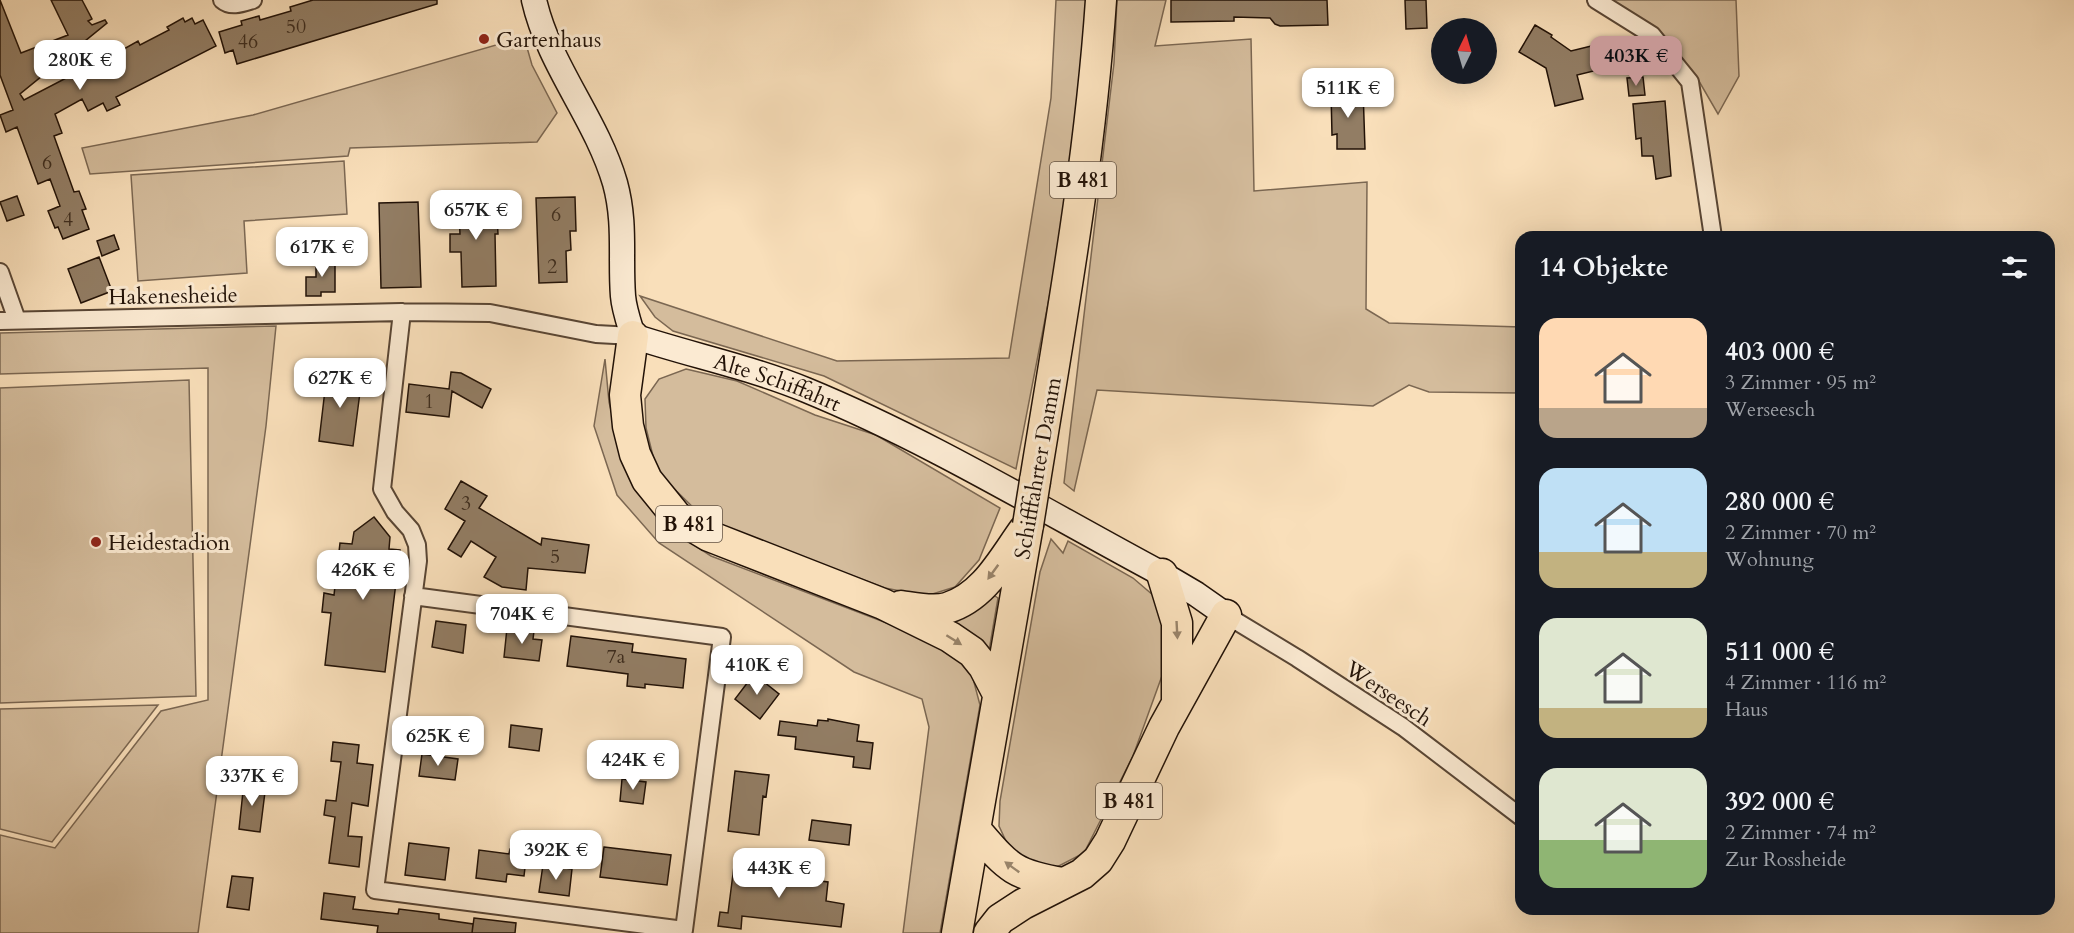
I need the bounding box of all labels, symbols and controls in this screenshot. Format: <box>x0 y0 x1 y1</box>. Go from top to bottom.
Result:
house number: 50 <box>286 13 306 40</box>
north arrow <box>1431 18 1497 84</box>
map controls <box>1431 18 1497 84</box>
place label: Gartenhaus <box>496 25 601 55</box>
house number: 46 <box>238 28 258 55</box>
marker: Gartenhaus <box>477 32 491 46</box>
pin: 403K € <box>1587 36 1685 87</box>
pin: 280K € <box>31 40 129 91</box>
text: 403K € <box>1604 42 1668 69</box>
text: 280K € <box>48 46 112 73</box>
pin: 511K € <box>1299 68 1397 119</box>
text: 511K € <box>1316 74 1380 101</box>
house number: 6 <box>42 149 52 176</box>
road number: B 481 <box>1050 162 1116 198</box>
pin: 657K € <box>427 190 525 241</box>
text: 657K € <box>444 196 508 223</box>
house number: 6 <box>551 201 561 228</box>
house number: 4 <box>63 206 73 233</box>
pin: 617K € <box>273 227 371 278</box>
text: 617K € <box>290 233 354 260</box>
text: 14 Objekte <box>1539 250 1669 285</box>
icon: filters <box>1998 251 2031 284</box>
house number: 2 <box>547 253 557 280</box>
street label: Hakenesheide <box>108 280 238 312</box>
text: 403 000 € <box>1725 334 1834 369</box>
icon: home <box>1587 342 1659 414</box>
street label: Alte Schiffahrt <box>710 346 846 419</box>
pin: 627K € <box>291 358 389 409</box>
text: 627K € <box>308 364 372 391</box>
text: 3 Zimmer · 95 m² <box>1725 369 1876 396</box>
street label: Schifffahrter Damm <box>1007 374 1069 562</box>
house number: 1 <box>424 388 434 415</box>
text: Werseesch <box>1725 396 1815 423</box>
text: 280 000 € <box>1725 484 1834 519</box>
house number: 3 <box>461 490 471 517</box>
icon: home <box>1587 492 1659 564</box>
road number: B 481 <box>656 506 722 542</box>
text: 2 Zimmer · 70 m² <box>1725 519 1876 546</box>
place label: Heidestadion <box>108 528 231 558</box>
marker: Heidestadion <box>89 535 103 549</box>
house number: 5 <box>550 543 560 570</box>
text: Wohnung <box>1725 546 1814 573</box>
pin: 426K € <box>314 550 412 601</box>
text: 426K € <box>331 556 395 583</box>
one-way arrow <box>988 565 1000 580</box>
pin: 704K € <box>473 594 571 645</box>
text: 704K € <box>490 600 554 627</box>
one-way arrow <box>1173 621 1182 640</box>
one-way arrow <box>945 634 962 645</box>
text: 511 000 € <box>1725 634 1834 669</box>
icon: home <box>1587 642 1659 714</box>
house number: 7a <box>607 643 626 670</box>
pin: 410K € <box>708 645 806 696</box>
text: 410K € <box>725 651 789 678</box>
street label: Werseesch <box>1338 653 1438 734</box>
text: 4 Zimmer · 116 m² <box>1725 669 1886 696</box>
text: Haus <box>1725 696 1768 723</box>
pin: 625K € <box>389 716 487 767</box>
text: 625K € <box>406 722 470 749</box>
pin: 424K € <box>584 740 682 791</box>
text: 424K € <box>601 746 665 773</box>
pin: 337K € <box>203 756 301 807</box>
text: 337K € <box>220 762 284 789</box>
road number: B 481 <box>1096 783 1162 819</box>
text: 392 000 € <box>1725 784 1834 819</box>
icon: home <box>1587 792 1659 864</box>
text: 2 Zimmer · 74 m² <box>1725 819 1876 846</box>
pin: 392K € <box>507 830 605 881</box>
text: 392K € <box>524 836 588 863</box>
text: Zur Rossheide <box>1725 846 1846 873</box>
pin: 443K € <box>730 848 828 899</box>
text: 443K € <box>747 854 811 881</box>
one-way arrow <box>1004 861 1020 873</box>

